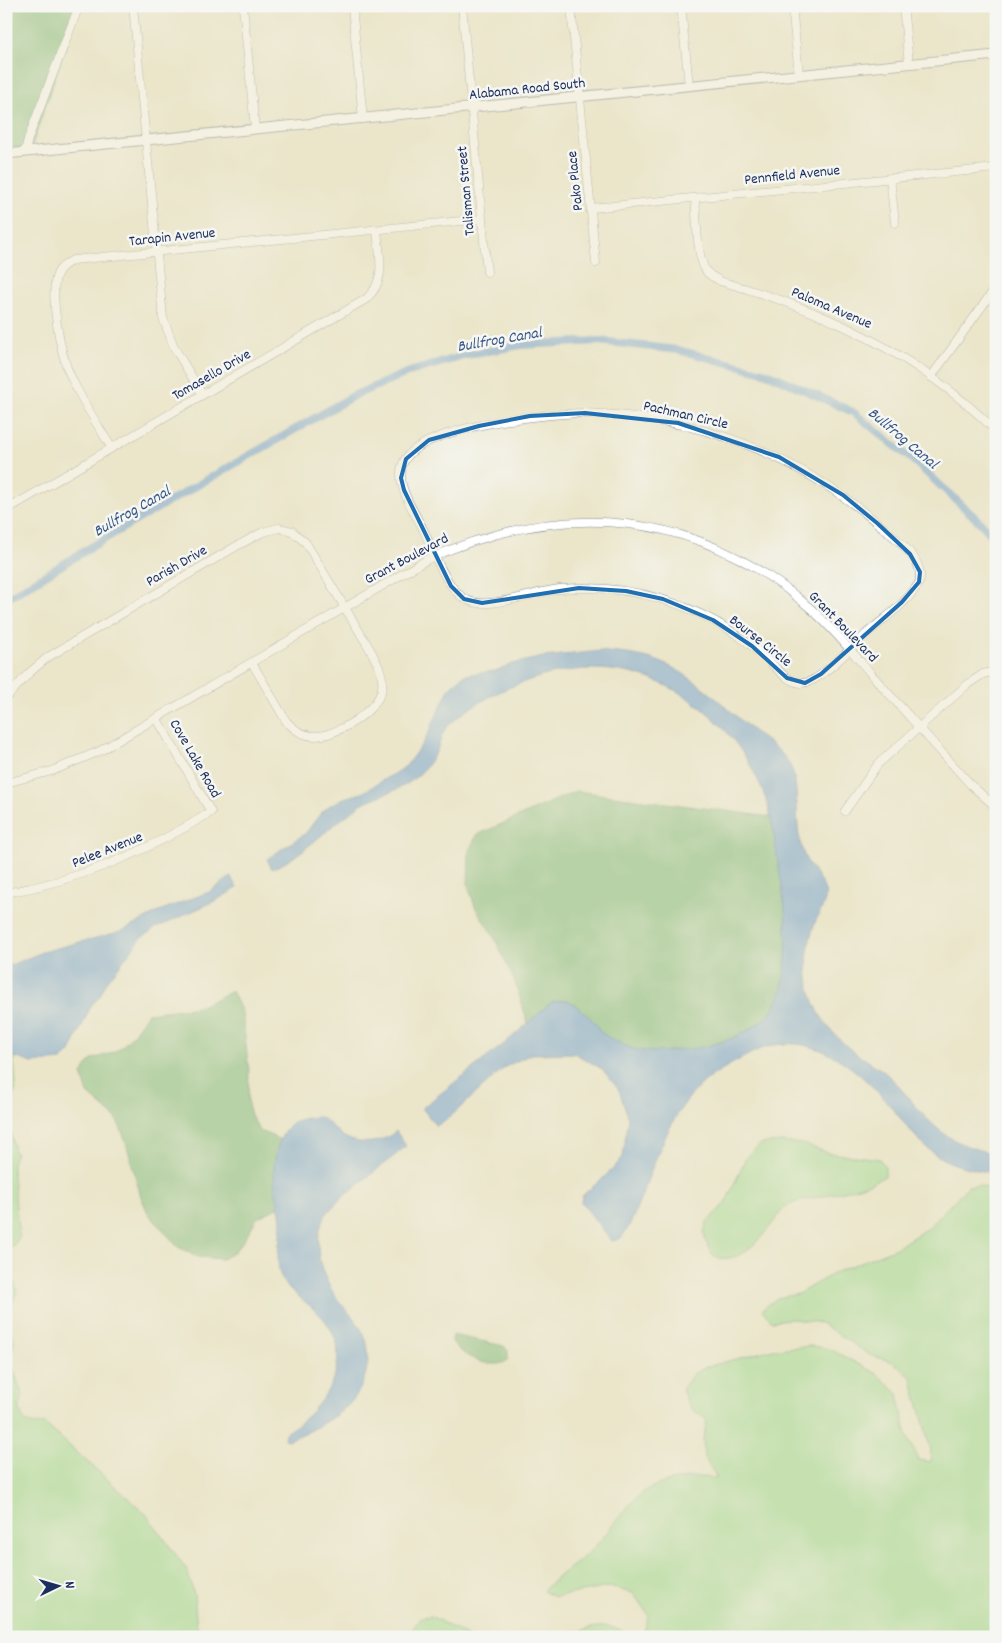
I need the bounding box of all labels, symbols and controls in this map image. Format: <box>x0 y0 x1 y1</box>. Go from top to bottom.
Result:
street label: Alabama Road South <box>468 73 587 107</box>
street label: Talisman Street <box>452 145 482 237</box>
street label: Pako Place <box>562 149 590 212</box>
street label: Pennfield Avenue <box>743 160 841 192</box>
street label: Tarapin Avenue <box>128 222 217 253</box>
street label: Paloma Avenue <box>787 282 875 336</box>
water label: Bullfrog Canal <box>455 322 545 359</box>
street label: Tomasello Drive <box>169 344 256 407</box>
street label: Pachman Circle <box>641 396 730 436</box>
water label: Bullfrog Canal <box>862 403 943 476</box>
water label: Bullfrog Canal <box>89 480 176 544</box>
street label: Grant Boulevard <box>361 528 453 591</box>
street label: Parish Drive <box>142 540 212 593</box>
street label: Grant Boulevard <box>803 587 883 668</box>
street label: Bourse Circle <box>724 610 796 673</box>
street label: Cove Lake Road <box>163 715 226 803</box>
street label: Pelee Avenue <box>69 827 147 875</box>
north arrow <box>32 1560 82 1610</box>
text: N <box>59 1581 79 1589</box>

